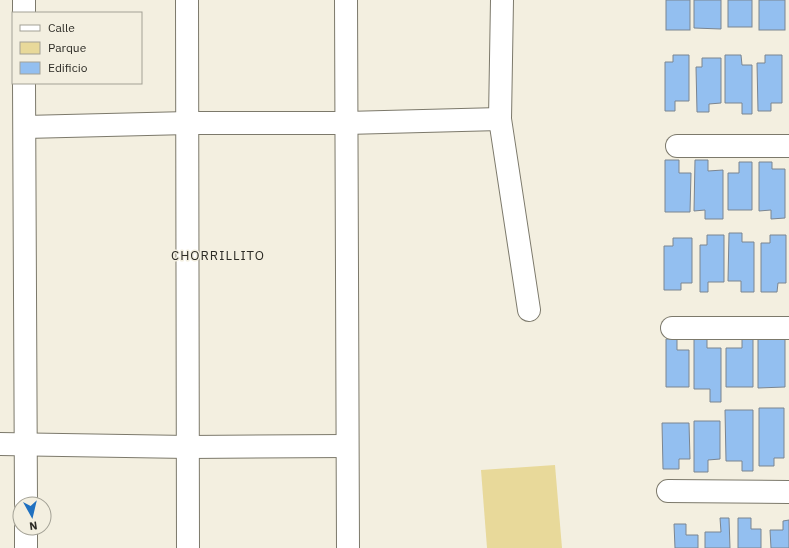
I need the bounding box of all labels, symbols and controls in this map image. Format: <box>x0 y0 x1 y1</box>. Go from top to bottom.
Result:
legend <box>12 12 142 84</box>
text: Calle <box>48 20 75 35</box>
text: Parque <box>48 40 87 55</box>
text: Edificio <box>48 60 88 75</box>
district label: CHORRILLITO <box>171 247 265 264</box>
north arrow <box>12 496 52 536</box>
text: N <box>28 518 38 533</box>

